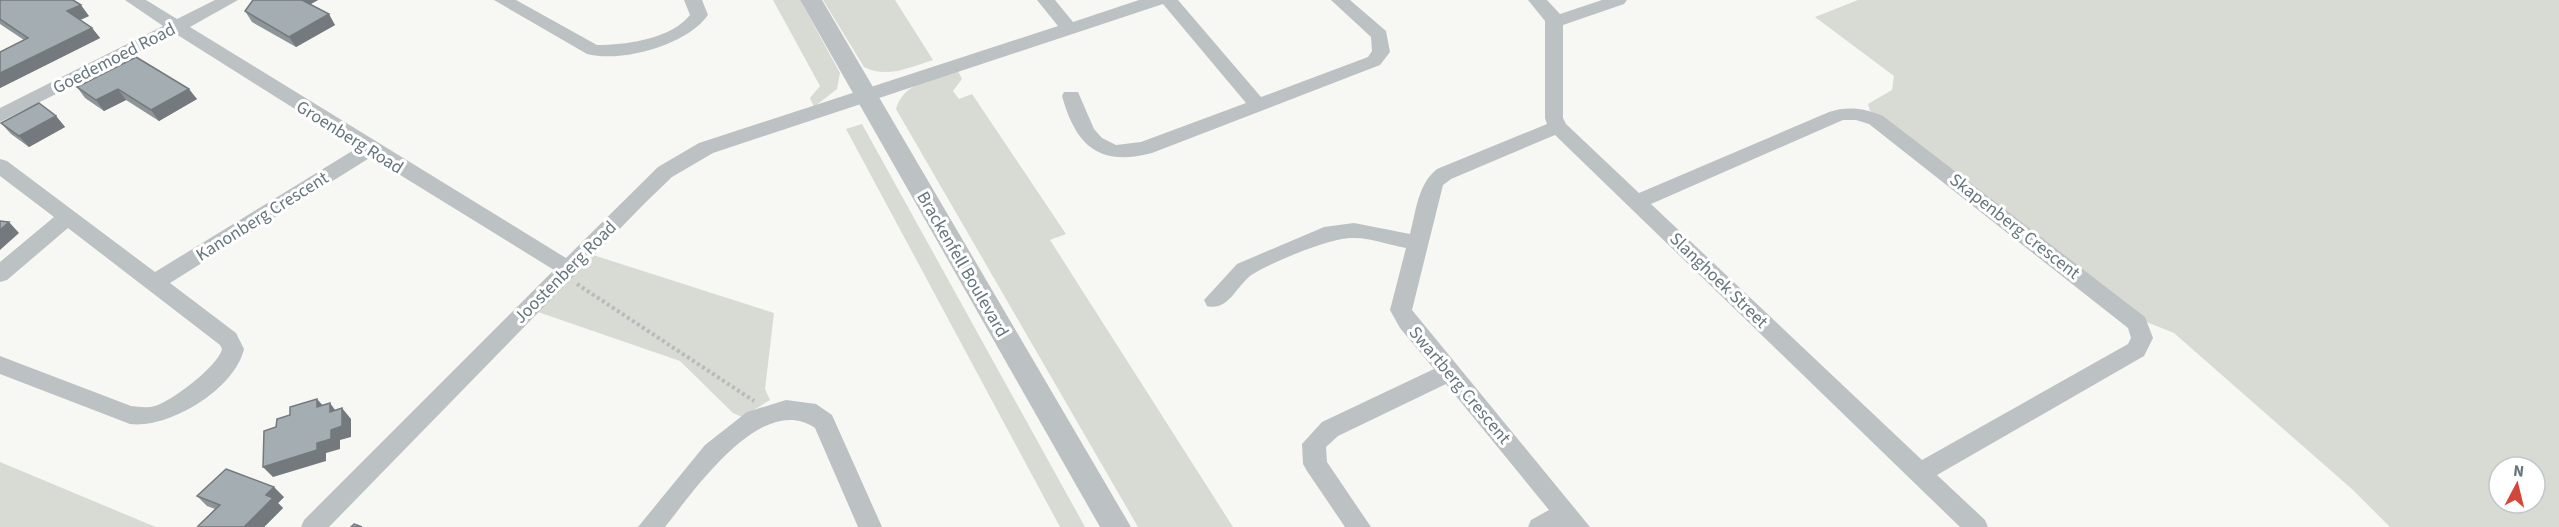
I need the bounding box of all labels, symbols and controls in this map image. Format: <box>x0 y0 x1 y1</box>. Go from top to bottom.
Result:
street label: Goedemoed Road <box>49 17 180 100</box>
street label: Groenberg Road <box>291 95 408 180</box>
street label: Kanonberg Crescent <box>191 166 333 267</box>
street label: Skapenberg Crescent <box>1944 168 2085 285</box>
street label: Brackenfell Boulevard <box>911 187 1015 342</box>
street label: Joostenberg Road <box>508 215 622 329</box>
street label: Slanghoek Street <box>1664 227 1773 334</box>
street label: Swartberg Crescent <box>1403 321 1516 450</box>
north arrow <box>2487 455 2547 515</box>
text: N <box>2512 460 2525 483</box>

